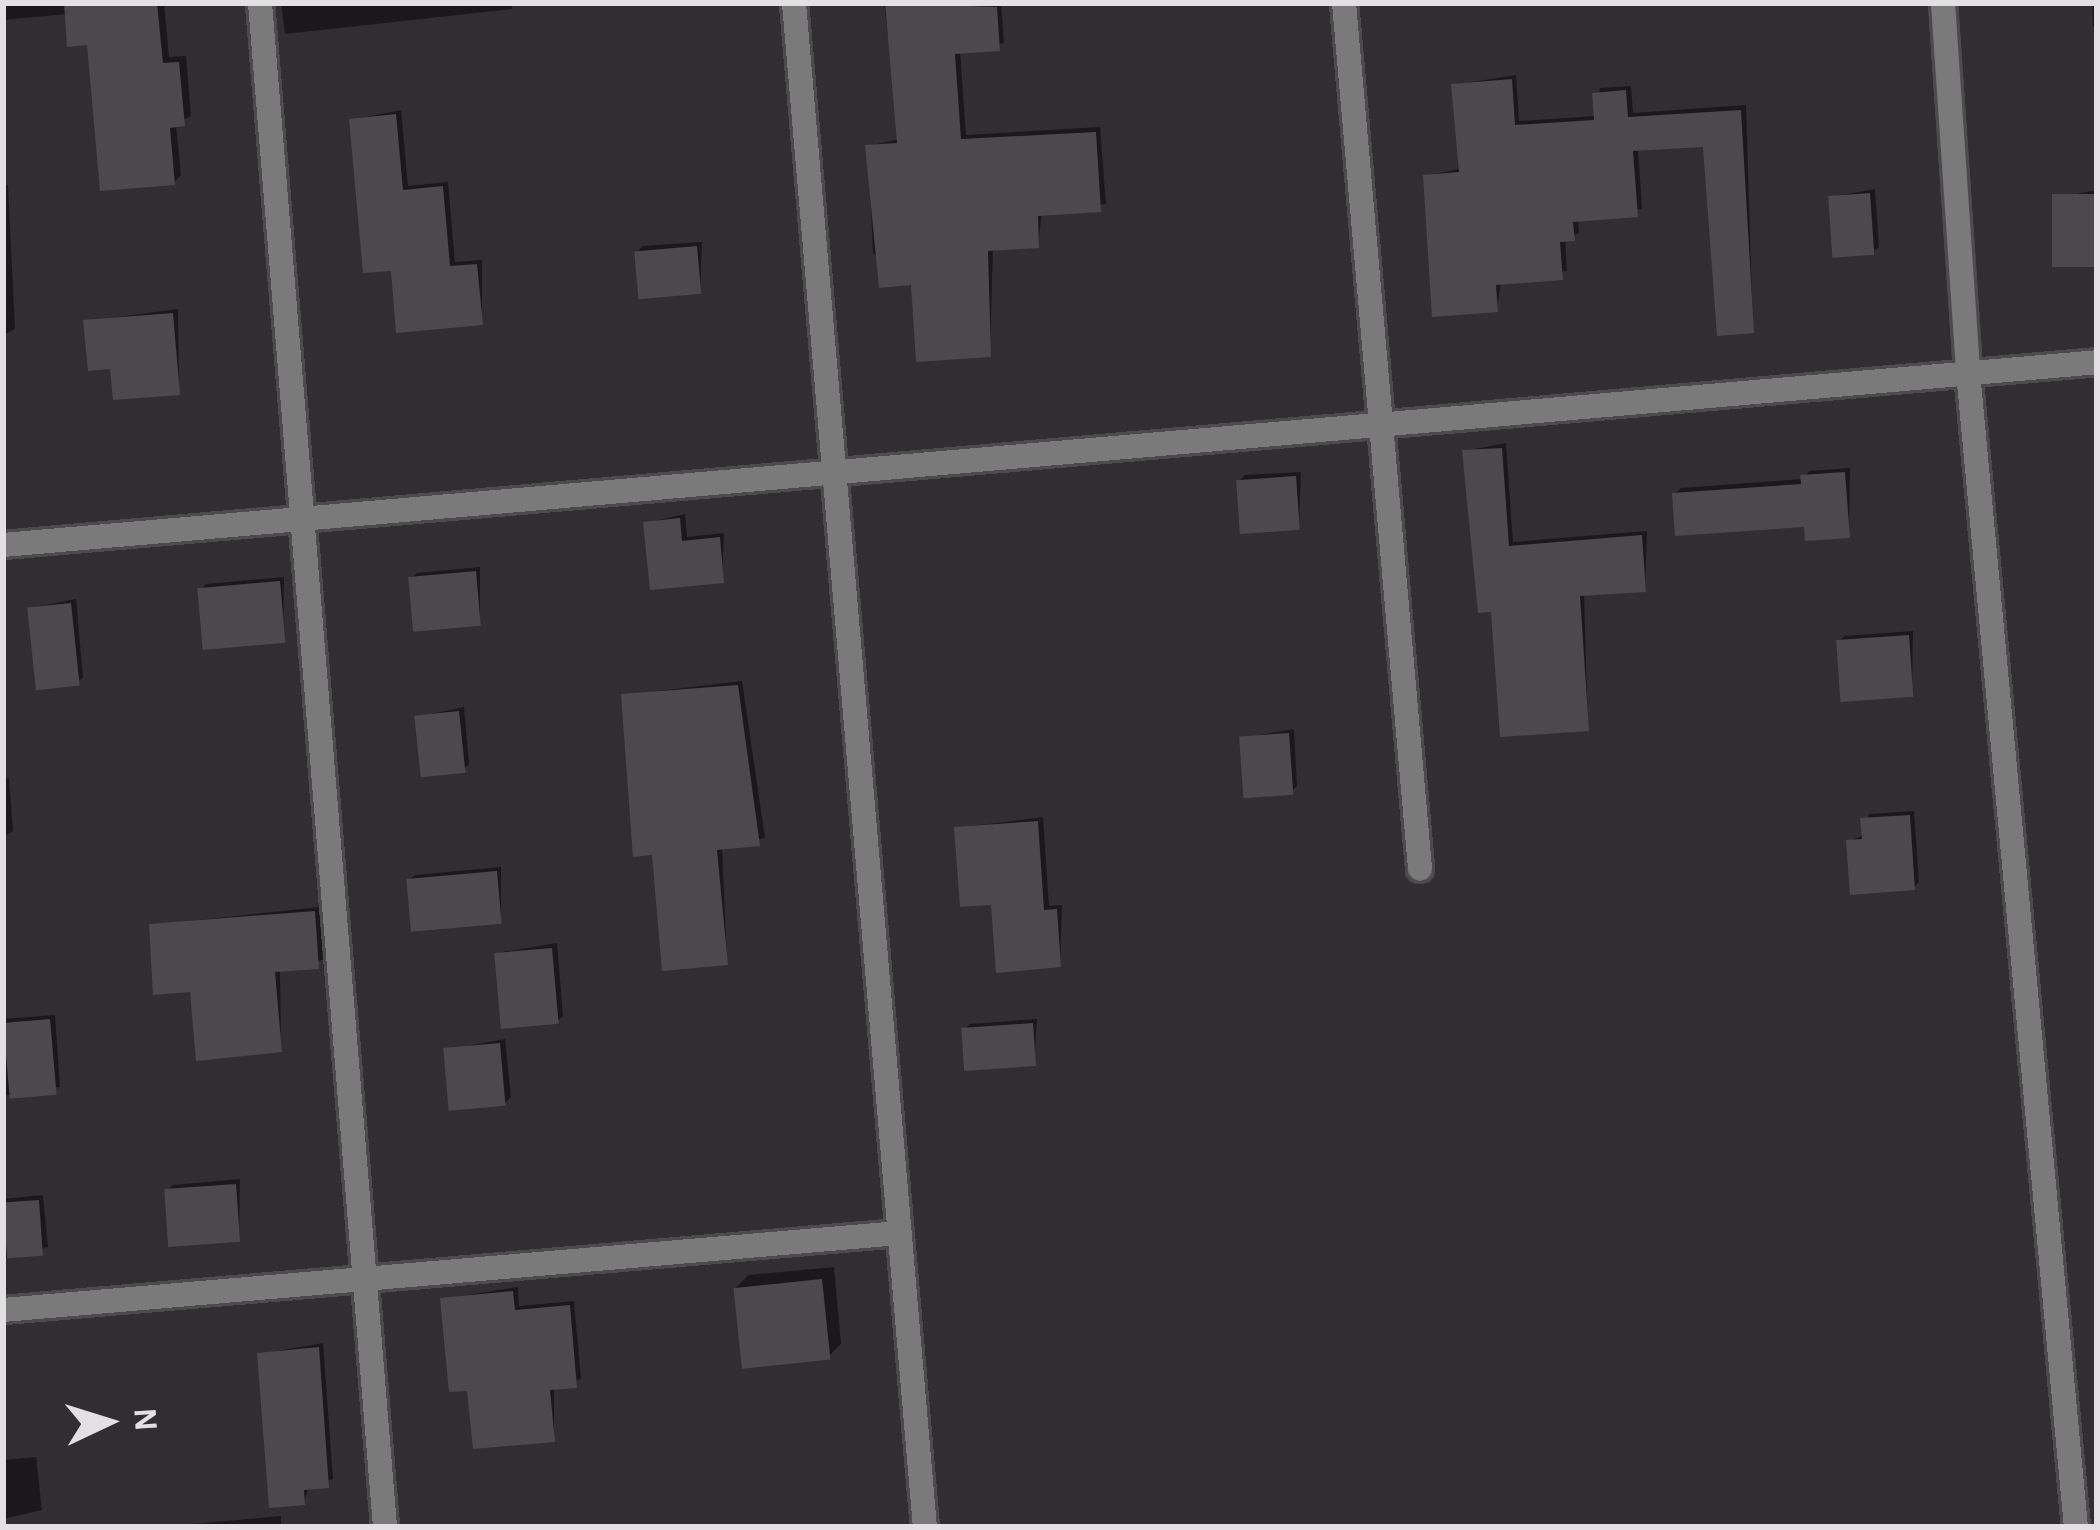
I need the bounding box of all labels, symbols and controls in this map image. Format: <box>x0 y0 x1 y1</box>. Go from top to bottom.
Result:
north arrow <box>48 1362 168 1482</box>
text: N <box>127 1407 162 1432</box>

